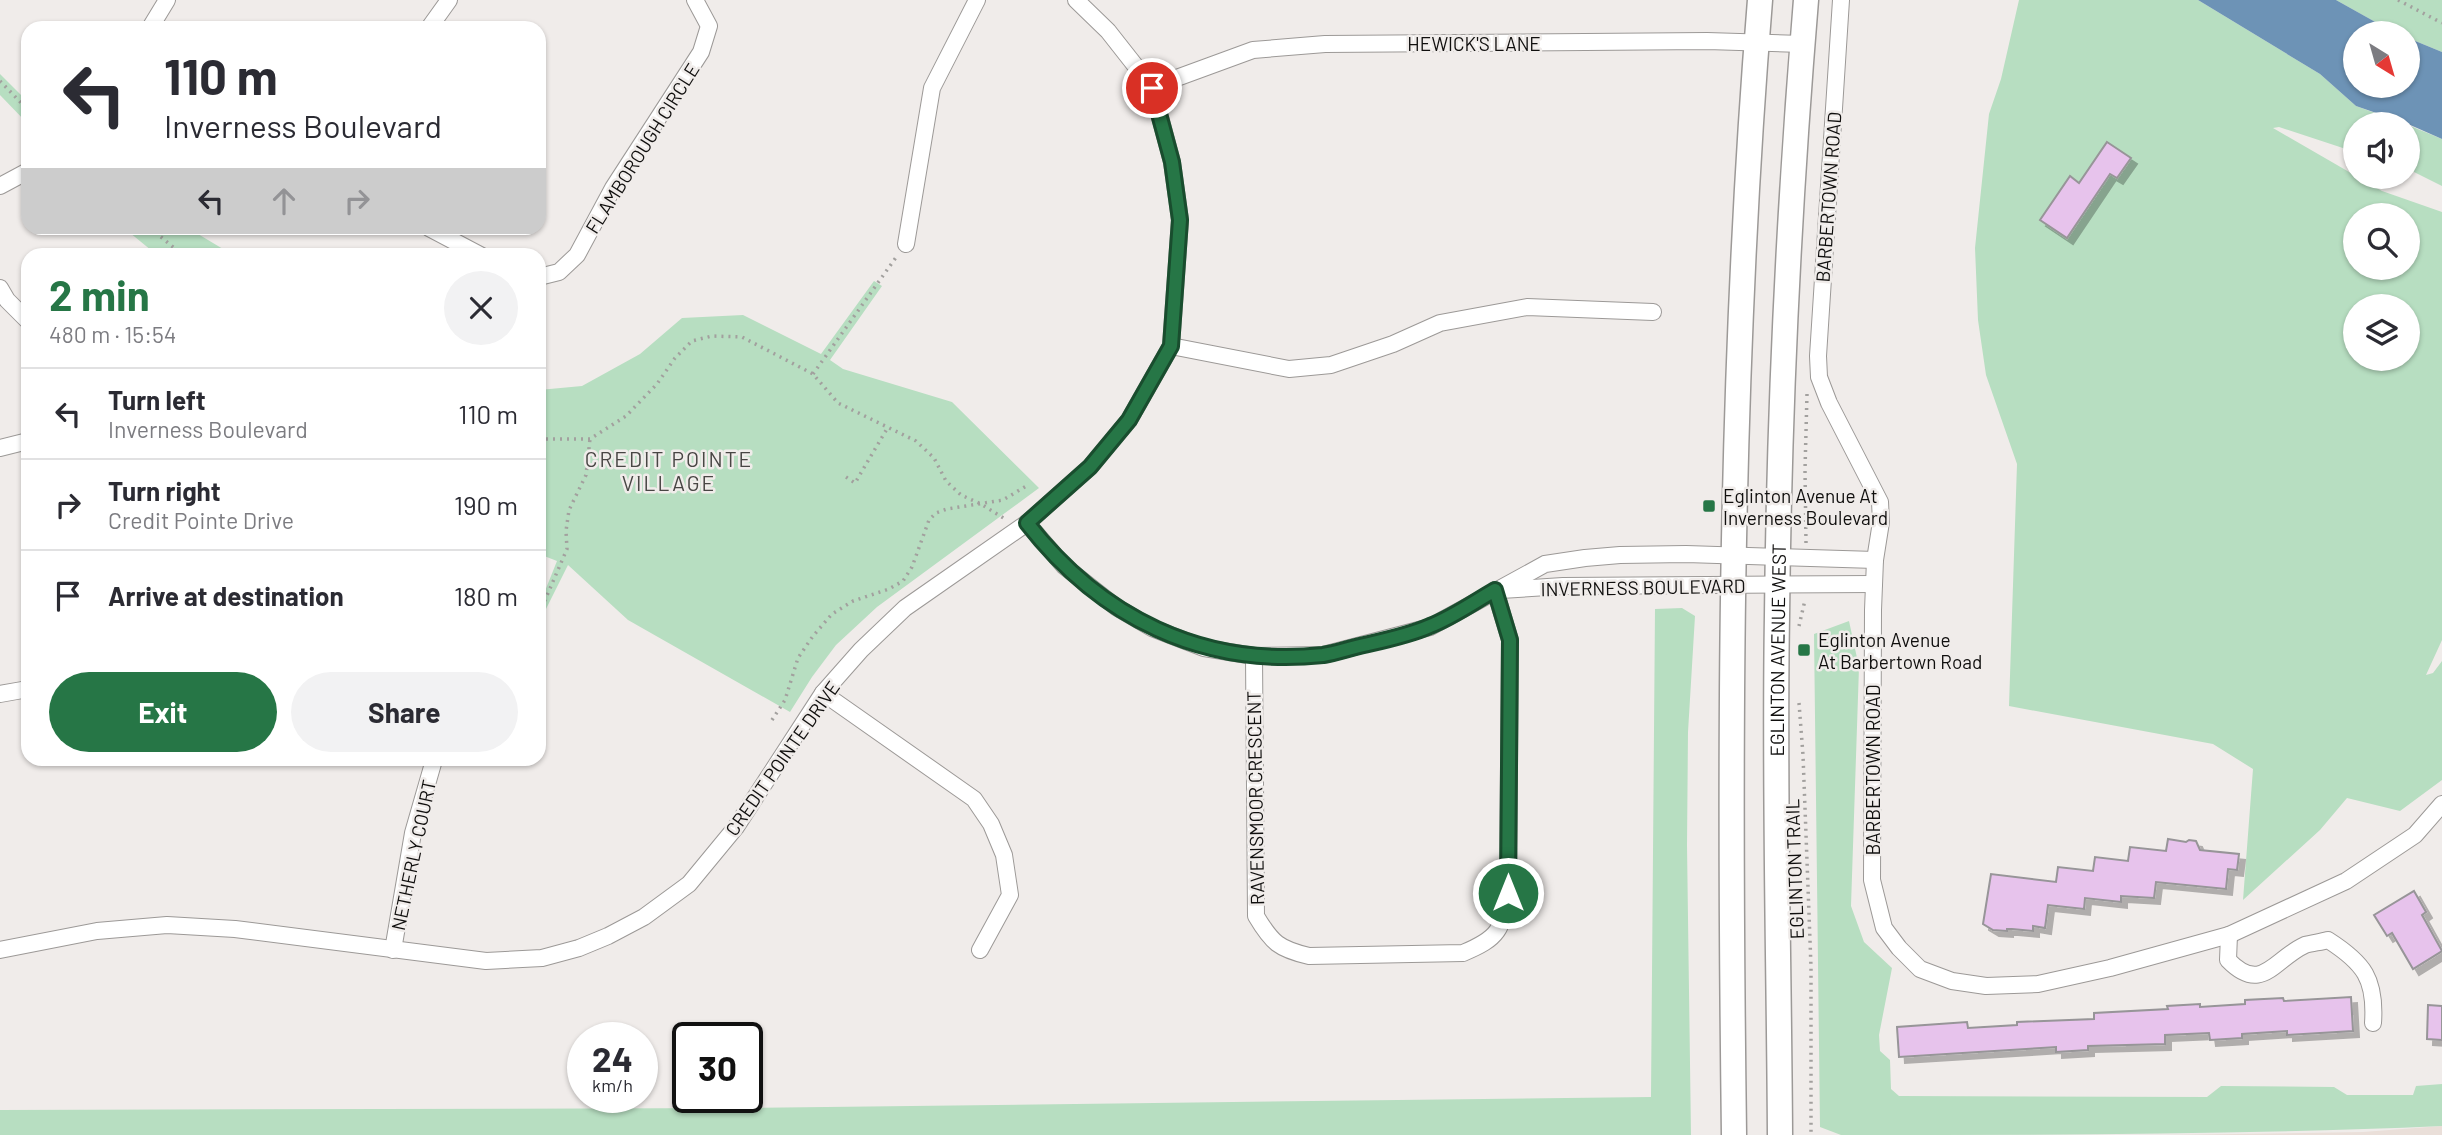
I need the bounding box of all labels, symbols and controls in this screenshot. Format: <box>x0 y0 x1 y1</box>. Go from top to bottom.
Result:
north arrow <box>2343 21 2420 98</box>
map controls <box>2343 21 2420 371</box>
street label: HEWICK'S LANE <box>1407 32 1541 55</box>
text: 110 m <box>164 46 278 105</box>
icon: left <box>49 49 140 140</box>
pin <box>1122 58 1182 118</box>
street label: FLAMBOROUGH CIRCLE <box>580 59 704 237</box>
icon: arrive <box>1133 69 1171 107</box>
text: Inverness Boulevard <box>164 106 442 144</box>
street label: BARBERTOWN ROAD <box>1811 111 1845 283</box>
button: sound <box>2343 112 2420 189</box>
icon: left <box>192 182 230 220</box>
icon: ahead <box>265 182 303 220</box>
icon: right <box>338 182 376 220</box>
button: search <box>2343 203 2420 280</box>
text: 2 min <box>49 269 150 319</box>
button: close <box>444 271 518 345</box>
button: layers <box>2343 294 2420 371</box>
text: 480 m · 15:54 <box>49 320 176 348</box>
text: Turn left <box>108 384 206 415</box>
icon: left <box>49 395 87 433</box>
text: 110 m <box>458 398 518 429</box>
text: Inverness Boulevard <box>108 415 308 443</box>
district label: CREDIT POINTE VILLAGE <box>585 446 753 495</box>
text: Turn right <box>108 475 221 506</box>
place label: Eglinton Avenue At Inverness Boulevard <box>1723 484 1888 529</box>
icon: right <box>49 486 87 524</box>
text: 190 m <box>454 489 518 520</box>
marker: Eglinton Avenue At Inverness Boulevard <box>1701 498 1717 514</box>
text: Credit Pointe Drive <box>108 506 294 534</box>
street label: EGLINTON AVENUE WEST <box>1765 543 1790 757</box>
street label: INVERNESS BOULEVARD <box>1540 574 1746 600</box>
icon: arrive <box>49 577 87 615</box>
text: Arrive at destination <box>108 580 344 611</box>
text: 180 m <box>454 580 518 611</box>
place label: Eglinton Avenue At Barbertown Road <box>1818 628 1982 673</box>
marker: Eglinton Avenue At Barbertown Road <box>1796 642 1812 658</box>
button: Exit <box>49 672 277 752</box>
button: Share <box>291 672 518 752</box>
street label: CREDIT POINTE DRIVE <box>720 676 844 840</box>
street label: BARBERTOWN ROAD <box>1861 684 1884 856</box>
street label: RAVENSMOOR CRESCENT <box>1242 691 1268 905</box>
street label: NETHERLY COURT <box>386 778 440 932</box>
street label: EGLINTON TRAIL <box>1780 798 1808 940</box>
position arrow <box>1471 856 1545 930</box>
speed limit sign: 30 <box>672 1022 763 1113</box>
text: 24 <box>592 1037 633 1079</box>
text: km/h <box>592 1074 633 1096</box>

